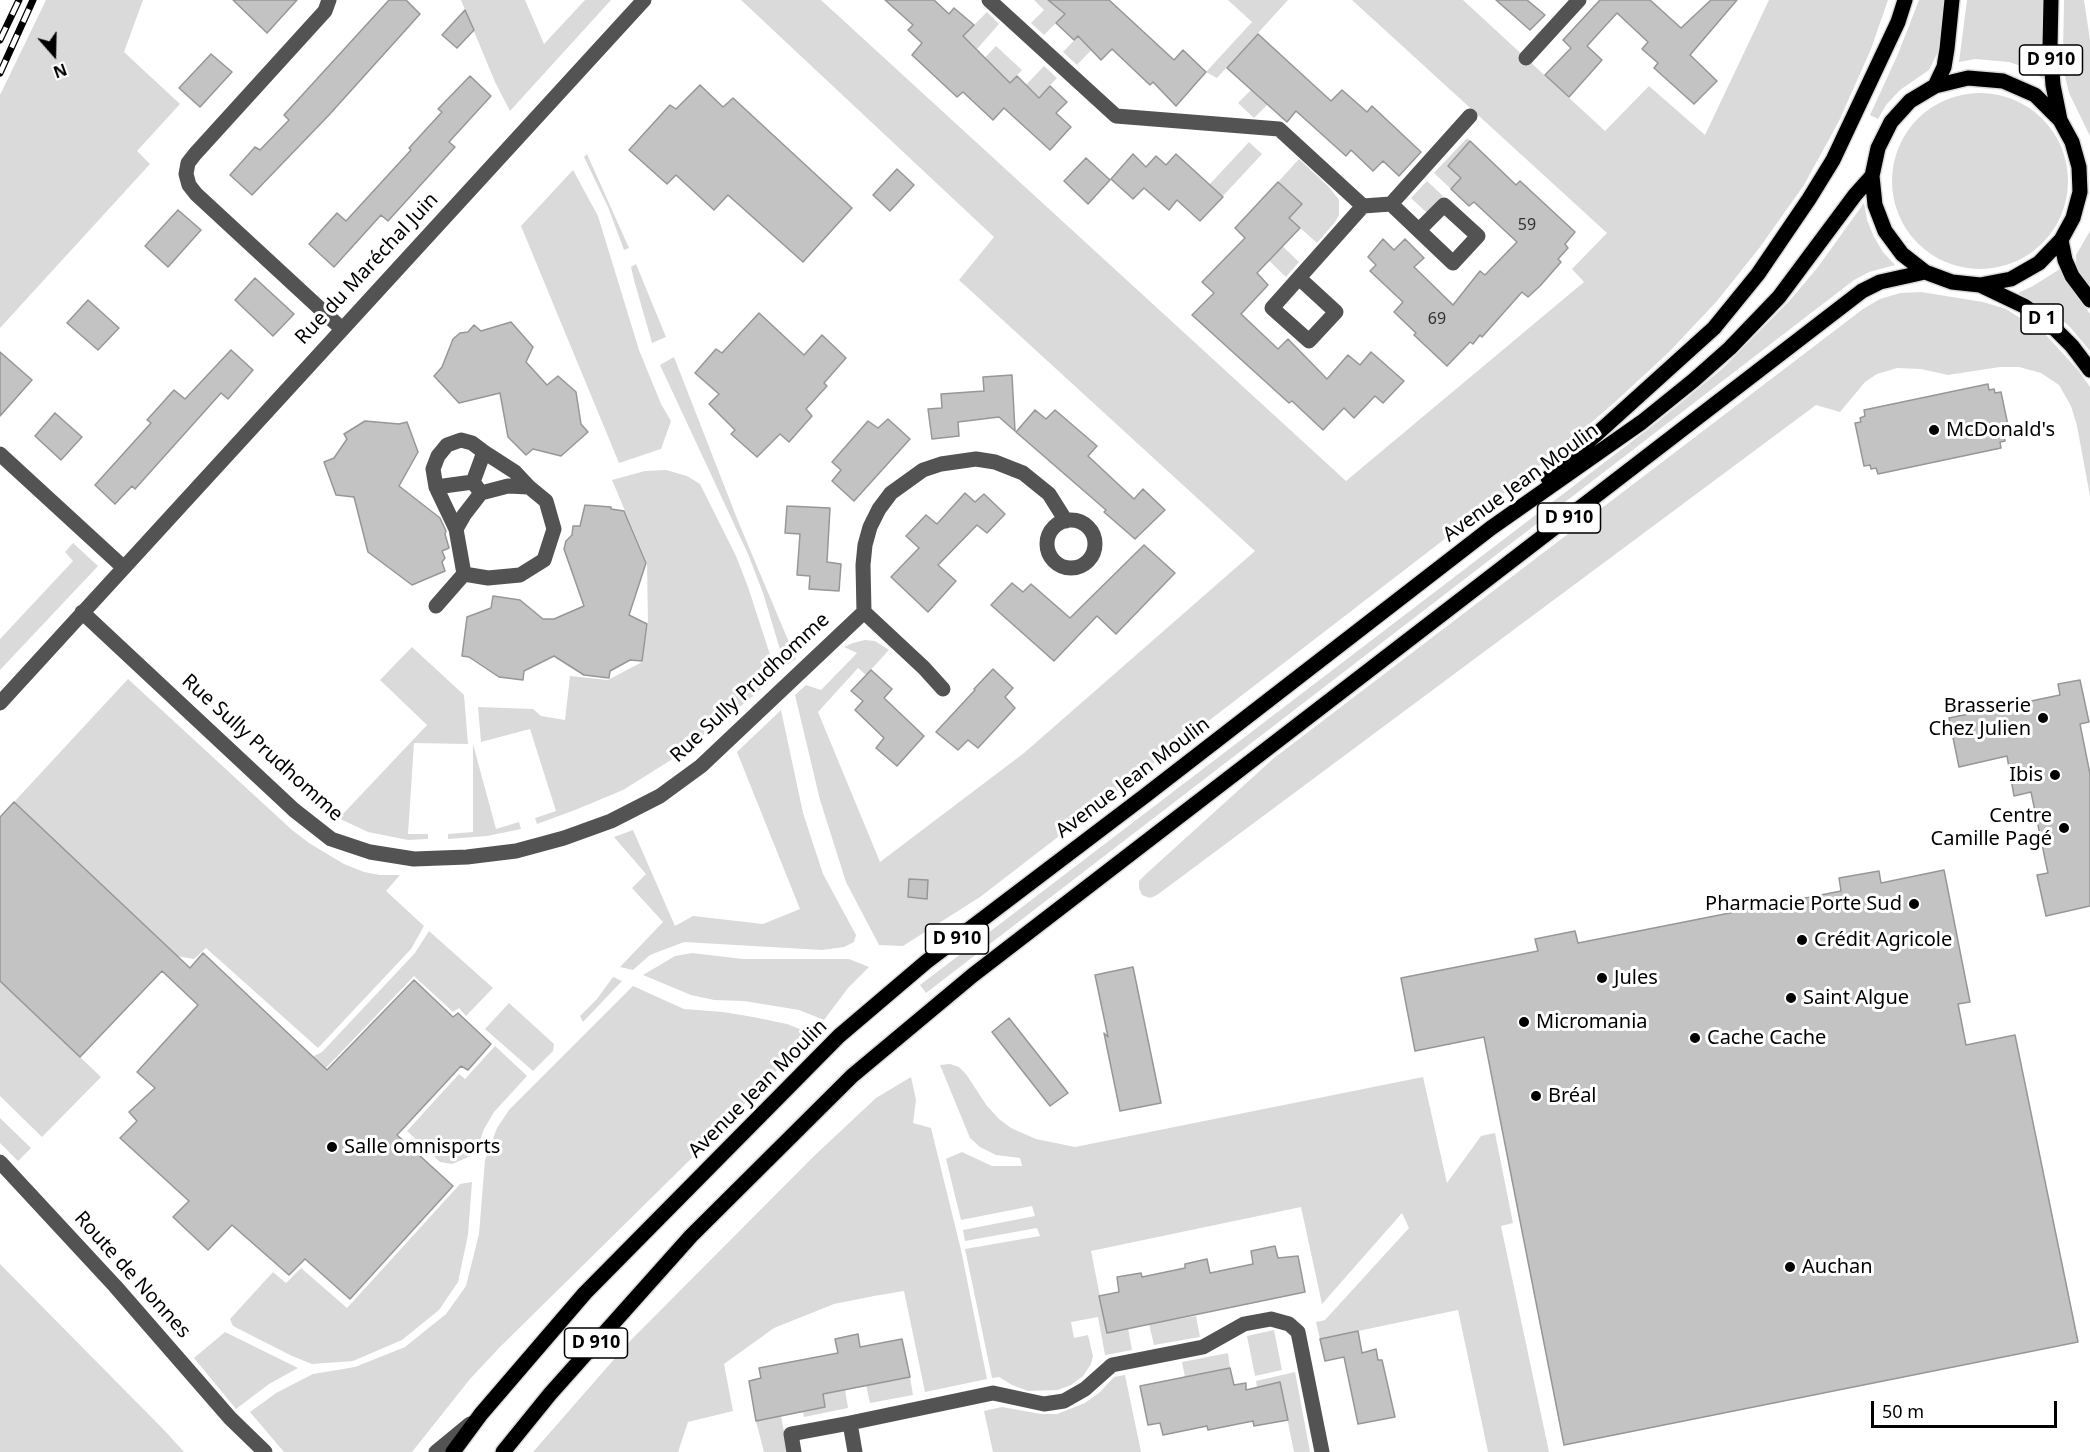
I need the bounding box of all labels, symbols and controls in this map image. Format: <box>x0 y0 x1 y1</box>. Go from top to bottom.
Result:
north arrow <box>24 24 84 84</box>
road number: D 910 <box>2020 45 2082 75</box>
text: N <box>50 58 70 83</box>
street label: Rue du Maréchal Juin <box>291 188 443 350</box>
house number: 59 <box>1518 215 1536 235</box>
road number: D 1 <box>2021 304 2063 334</box>
house number: 69 <box>1428 309 1446 329</box>
place label: McDonald's <box>1946 418 2055 442</box>
street label: Avenue Jean Moulin <box>1439 419 1603 547</box>
marker: McDonald's <box>1927 423 1941 437</box>
road number: D 910 <box>1538 503 1600 533</box>
street label: Rue Sully Prudhomme <box>666 608 834 768</box>
street label: Rue Sully Prudhomme <box>176 669 348 827</box>
place label: Brasserie Chez Julien <box>1929 694 2031 741</box>
marker: Brasserie Chez Julien <box>2036 711 2050 725</box>
street label: Avenue Jean Moulin <box>1051 712 1215 844</box>
place label: Ibis <box>2009 763 2043 787</box>
marker: Ibis <box>2048 768 2062 782</box>
place label: Centre Camille Pagé <box>1931 804 2052 851</box>
marker: Centre Camille Pagé <box>2057 821 2071 835</box>
place label: Pharmacie Porte Sud <box>1705 892 1902 916</box>
marker: Pharmacie Porte Sud <box>1907 897 1921 911</box>
road number: D 910 <box>926 924 988 954</box>
place label: Crédit Agricole <box>1814 928 1952 952</box>
marker: Crédit Agricole <box>1795 933 1809 947</box>
place label: Jules <box>1614 966 1658 990</box>
marker: Jules <box>1595 971 1609 985</box>
place label: Saint Algue <box>1803 986 1909 1010</box>
marker: Saint Algue <box>1784 991 1798 1005</box>
place label: Micromania <box>1536 1010 1648 1034</box>
street label: Avenue Jean Moulin <box>684 1015 832 1163</box>
marker: Micromania <box>1517 1015 1531 1029</box>
place label: Cache Cache <box>1707 1026 1826 1050</box>
marker: Cache Cache <box>1688 1031 1702 1045</box>
place label: Bréal <box>1548 1084 1597 1108</box>
marker: Bréal <box>1529 1089 1543 1103</box>
place label: Salle omnisports <box>344 1135 500 1159</box>
marker: Salle omnisports <box>325 1140 339 1154</box>
street label: Route de Nonnes <box>69 1207 195 1343</box>
place label: Auchan <box>1802 1255 1873 1279</box>
marker: Auchan <box>1783 1260 1797 1274</box>
road number: D 910 <box>564 1328 628 1358</box>
scale bar <box>1874 1389 2060 1427</box>
text: 50 m <box>1882 1399 1924 1423</box>

